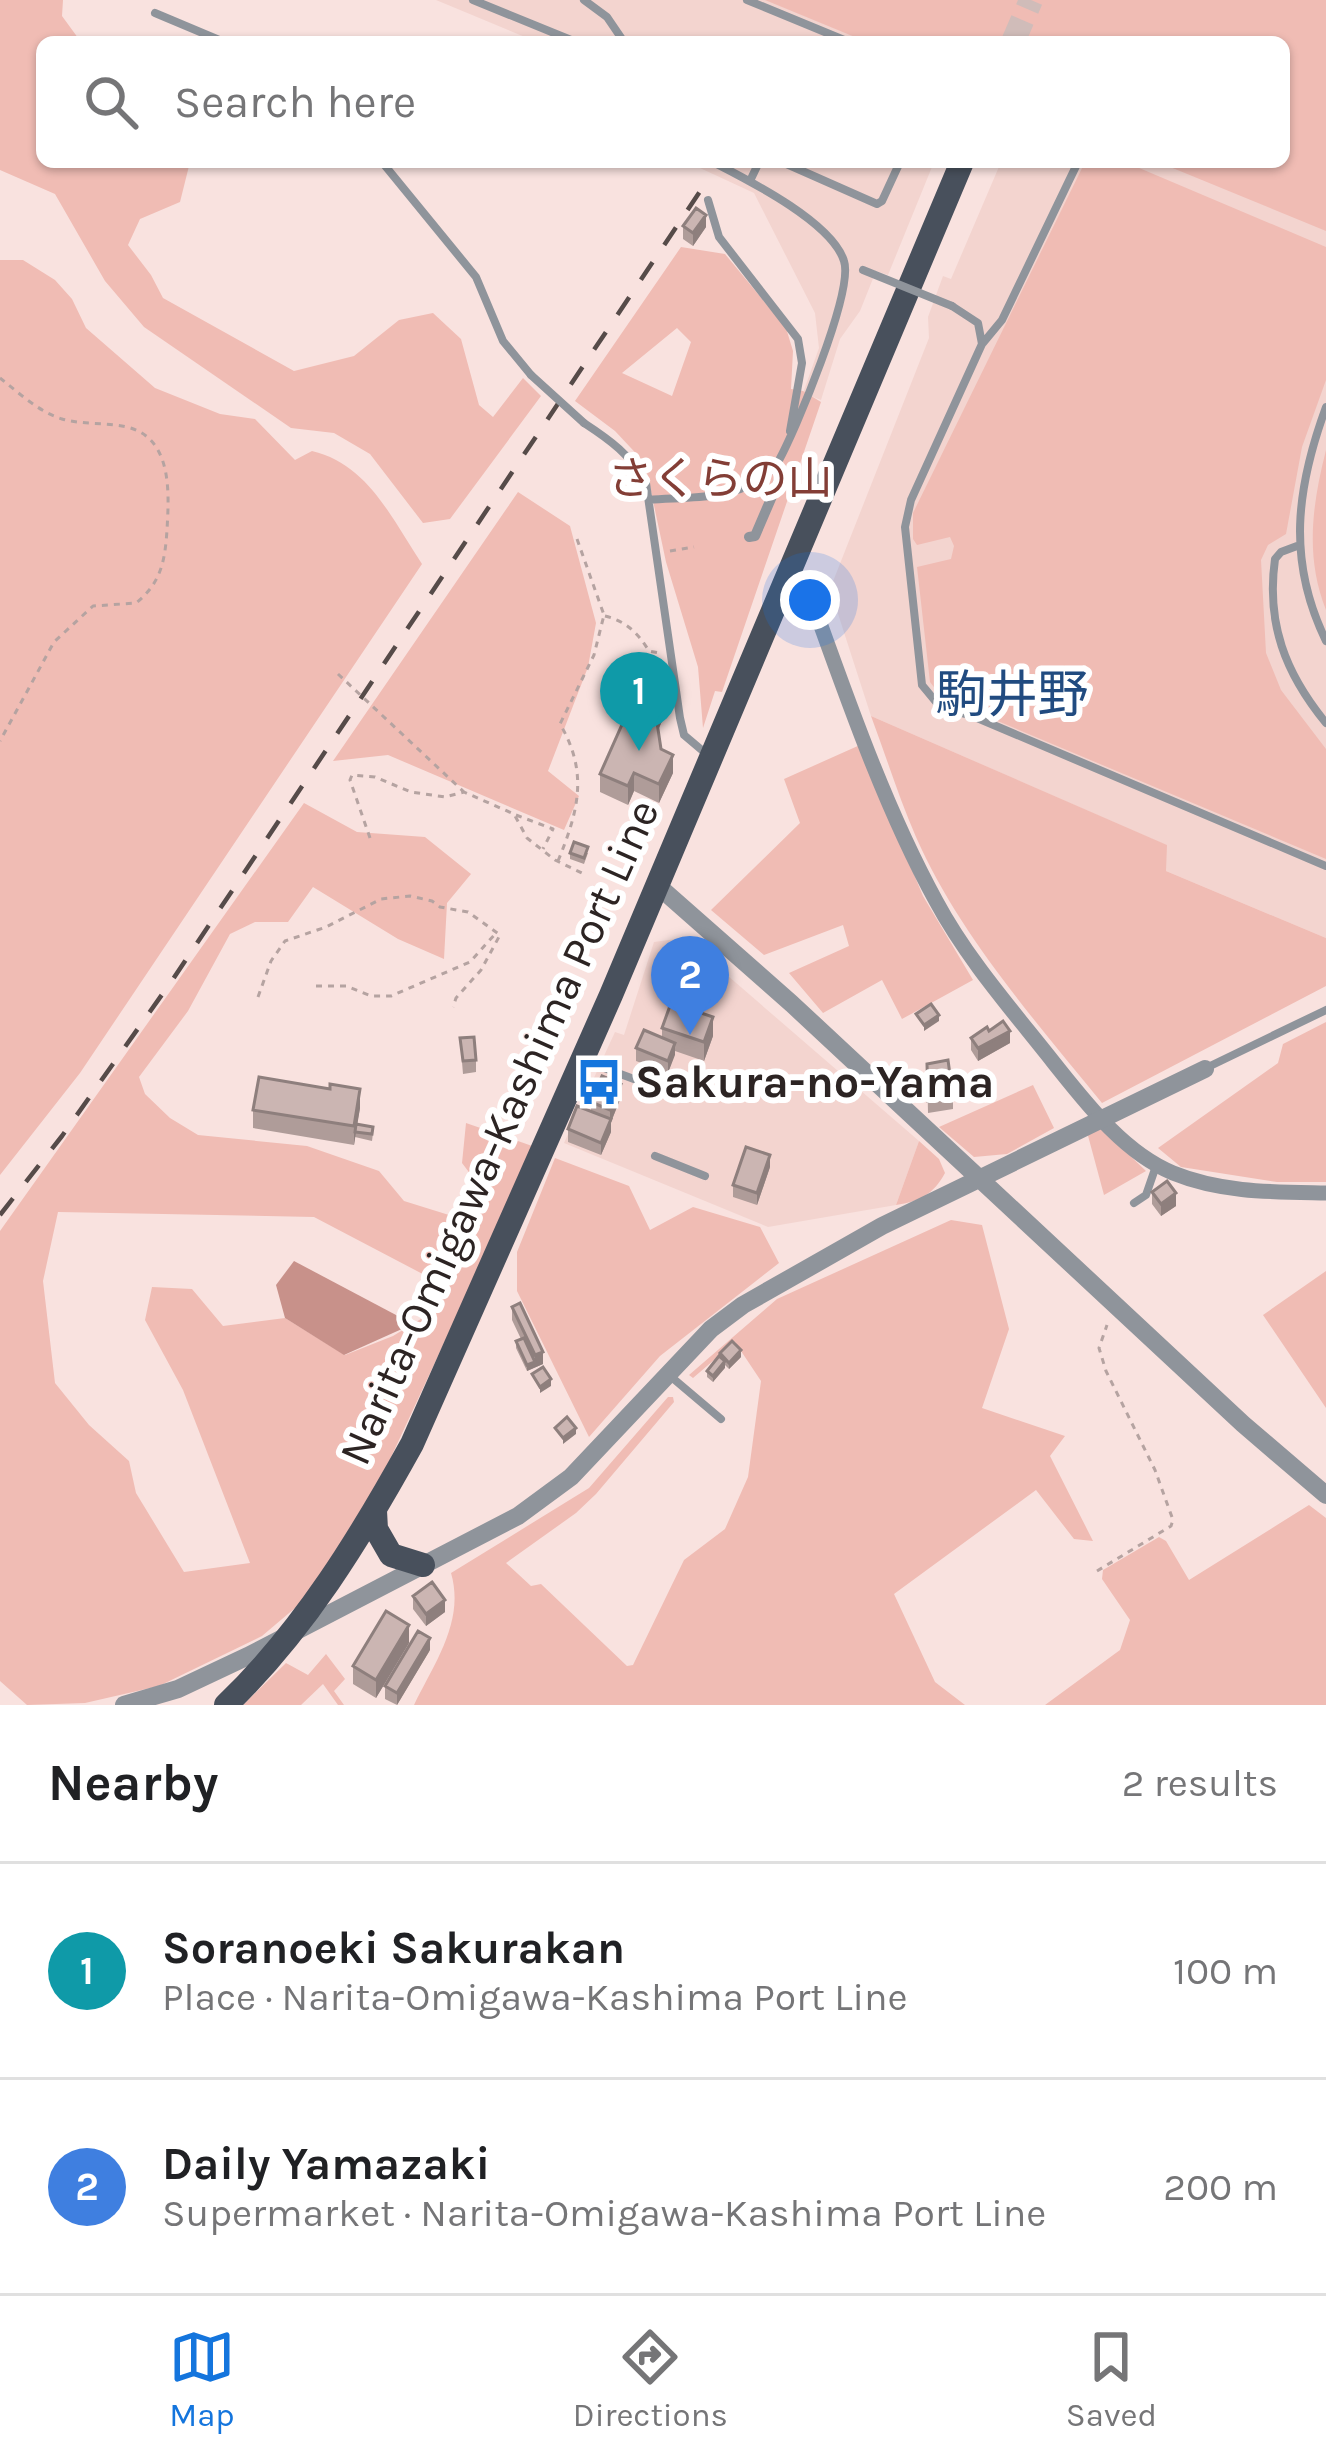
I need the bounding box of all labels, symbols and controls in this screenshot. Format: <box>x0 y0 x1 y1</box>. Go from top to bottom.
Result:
search box <box>36 36 1290 168</box>
icon: search <box>78 69 144 135</box>
text: Search here <box>174 76 416 128</box>
park label: さくらの山 <box>607 453 833 505</box>
your location <box>780 570 840 630</box>
pin: 1 <box>600 652 678 751</box>
district label: 駒井野 <box>935 665 1089 725</box>
street label: Narita-Omigawa-Kashima Port Line <box>328 791 671 1473</box>
pin: 2 <box>651 936 729 1035</box>
place label: Sakura-no-Yama <box>635 1056 994 1108</box>
bus stop icon: Sakura-no-Yama <box>574 1057 624 1107</box>
text: Nearby <box>48 1753 218 1813</box>
text: 2 results <box>1122 1760 1278 1806</box>
text: Soranoeki Sakurakan <box>162 1922 625 1974</box>
text: 1 <box>80 1948 94 1994</box>
text: 100 m <box>1173 1948 1278 1994</box>
text: Place · Narita-Omigawa-Kashima Port Line <box>162 1974 908 2020</box>
text: Daily Yamazaki <box>162 2138 490 2190</box>
text: 2 <box>75 2164 99 2210</box>
text: 200 m <box>1163 2164 1278 2210</box>
text: Supermarket · Narita-Omigawa-Kashima Port Line <box>162 2190 1046 2236</box>
tab: Map <box>169 2324 235 2434</box>
tab: Directions <box>573 2324 728 2434</box>
tab: Saved <box>1066 2324 1157 2434</box>

